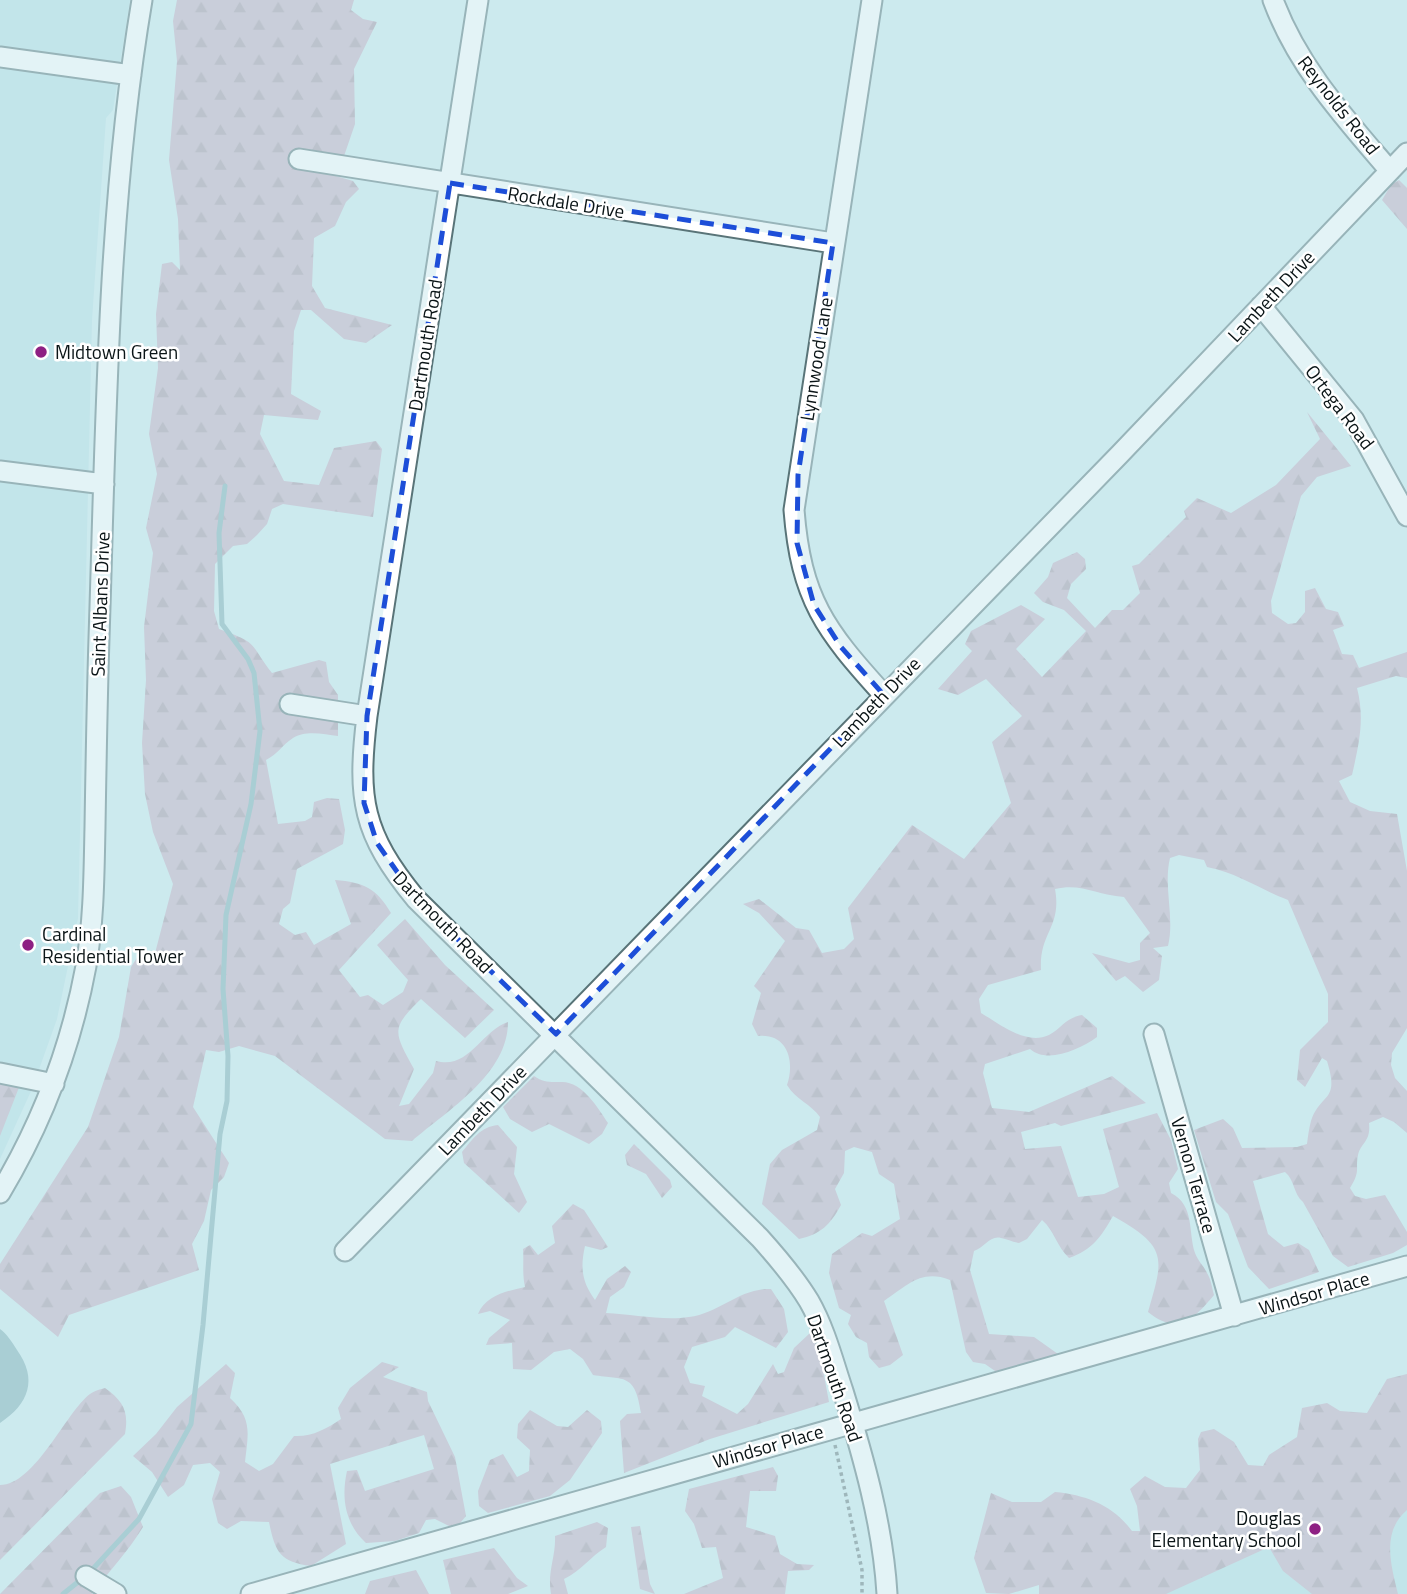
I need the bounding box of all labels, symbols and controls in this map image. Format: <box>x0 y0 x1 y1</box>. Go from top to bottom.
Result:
street label: Reynolds Road <box>1291 49 1387 160</box>
street label: Rockdale Drive <box>506 178 627 225</box>
street label: Lambeth Drive <box>1220 243 1321 348</box>
street label: Dartmouth Road <box>400 277 449 413</box>
street label: Lynnwood Lane <box>791 295 840 423</box>
place label: Midtown Green <box>55 337 178 366</box>
marker: Midtown Green <box>33 344 49 360</box>
street label: Ortega Road <box>1299 358 1382 455</box>
street label: Saint Albans Drive <box>82 531 117 677</box>
street label: Lambeth Drive <box>825 650 927 754</box>
street label: Dartmouth Road <box>387 864 500 980</box>
place label: Cardinal Residential Tower <box>42 919 184 970</box>
marker: Cardinal Residential Tower <box>20 937 36 953</box>
street label: Lambeth Drive <box>431 1058 533 1162</box>
street label: Vernon Terrace <box>1164 1113 1225 1236</box>
street label: Windsor Place <box>1255 1263 1373 1322</box>
street label: Dartmouth Road <box>800 1310 871 1446</box>
street label: Windsor Place <box>709 1416 827 1475</box>
place label: Douglas Elementary School <box>1152 1503 1301 1554</box>
marker: Douglas Elementary School <box>1307 1521 1323 1537</box>

